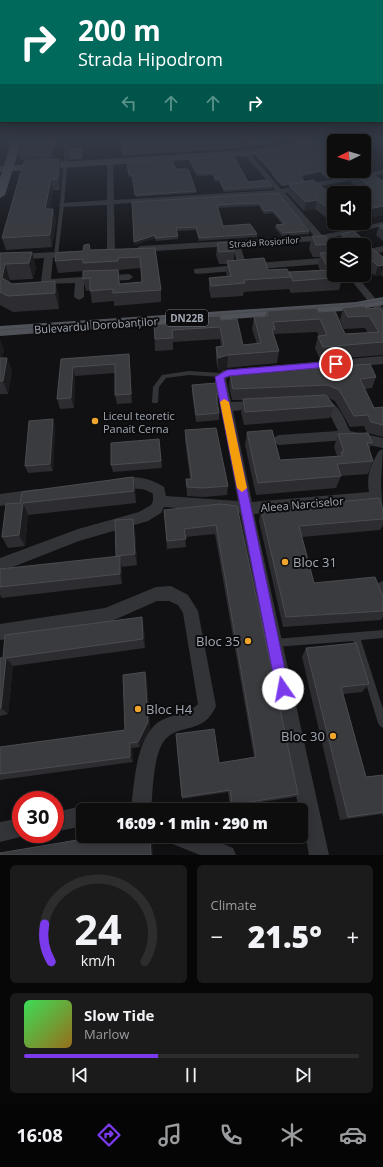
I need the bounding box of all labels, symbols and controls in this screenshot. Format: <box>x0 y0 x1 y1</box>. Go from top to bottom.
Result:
text: 200 m <box>78 11 161 49</box>
icon: right <box>12 16 64 68</box>
text: Strada Hipodrom <box>78 47 223 71</box>
icon: left <box>118 92 140 114</box>
icon: ahead <box>160 92 182 114</box>
icon: ahead <box>202 92 224 114</box>
icon: right <box>244 92 266 114</box>
north arrow <box>327 134 371 178</box>
map controls <box>327 134 371 282</box>
button: sound <box>327 186 371 230</box>
street label: Strada Roșiorilor <box>229 233 300 251</box>
button: layers <box>327 238 371 282</box>
road number: DN22B <box>166 310 208 326</box>
street label: Bulevardul Dorobanților <box>34 313 159 337</box>
pin <box>319 347 353 381</box>
icon: arrive <box>325 353 347 375</box>
place label: Liceul teoretic Panait Cerna <box>103 408 175 436</box>
marker: Liceul teoretic Panait Cerna <box>90 416 100 426</box>
street label: Aleea Narciselor <box>260 493 345 515</box>
place label: Bloc 31 <box>293 553 337 571</box>
marker: Bloc 31 <box>280 557 290 567</box>
place label: Bloc 35 <box>196 632 240 650</box>
marker: Bloc 35 <box>243 636 253 646</box>
position arrow <box>262 668 304 710</box>
place label: Bloc H4 <box>146 700 193 718</box>
marker: Bloc H4 <box>133 704 143 714</box>
place label: Bloc 30 <box>281 727 325 745</box>
marker: Bloc 30 <box>328 731 338 741</box>
speed limit sign: 30 <box>12 791 64 843</box>
text: 16:09 · 1 min · 290 m <box>116 813 268 833</box>
text: Climate <box>211 896 256 914</box>
text: 24 <box>74 901 122 957</box>
text: 21.5° <box>248 916 322 957</box>
text: − <box>211 921 223 951</box>
text: + <box>346 921 359 951</box>
text: km/h <box>81 951 116 970</box>
text: Slow Tide <box>84 1005 154 1025</box>
text: Marlow <box>84 1025 129 1043</box>
icon: previous <box>69 1064 91 1086</box>
icon: pause <box>180 1064 202 1086</box>
icon: next <box>292 1064 314 1086</box>
icon: directions <box>95 1121 123 1149</box>
icon: music <box>156 1121 184 1149</box>
icon: phone <box>217 1121 245 1149</box>
icon: climate <box>278 1121 306 1149</box>
icon: car <box>339 1121 367 1149</box>
text: 16:08 <box>16 1123 63 1147</box>

